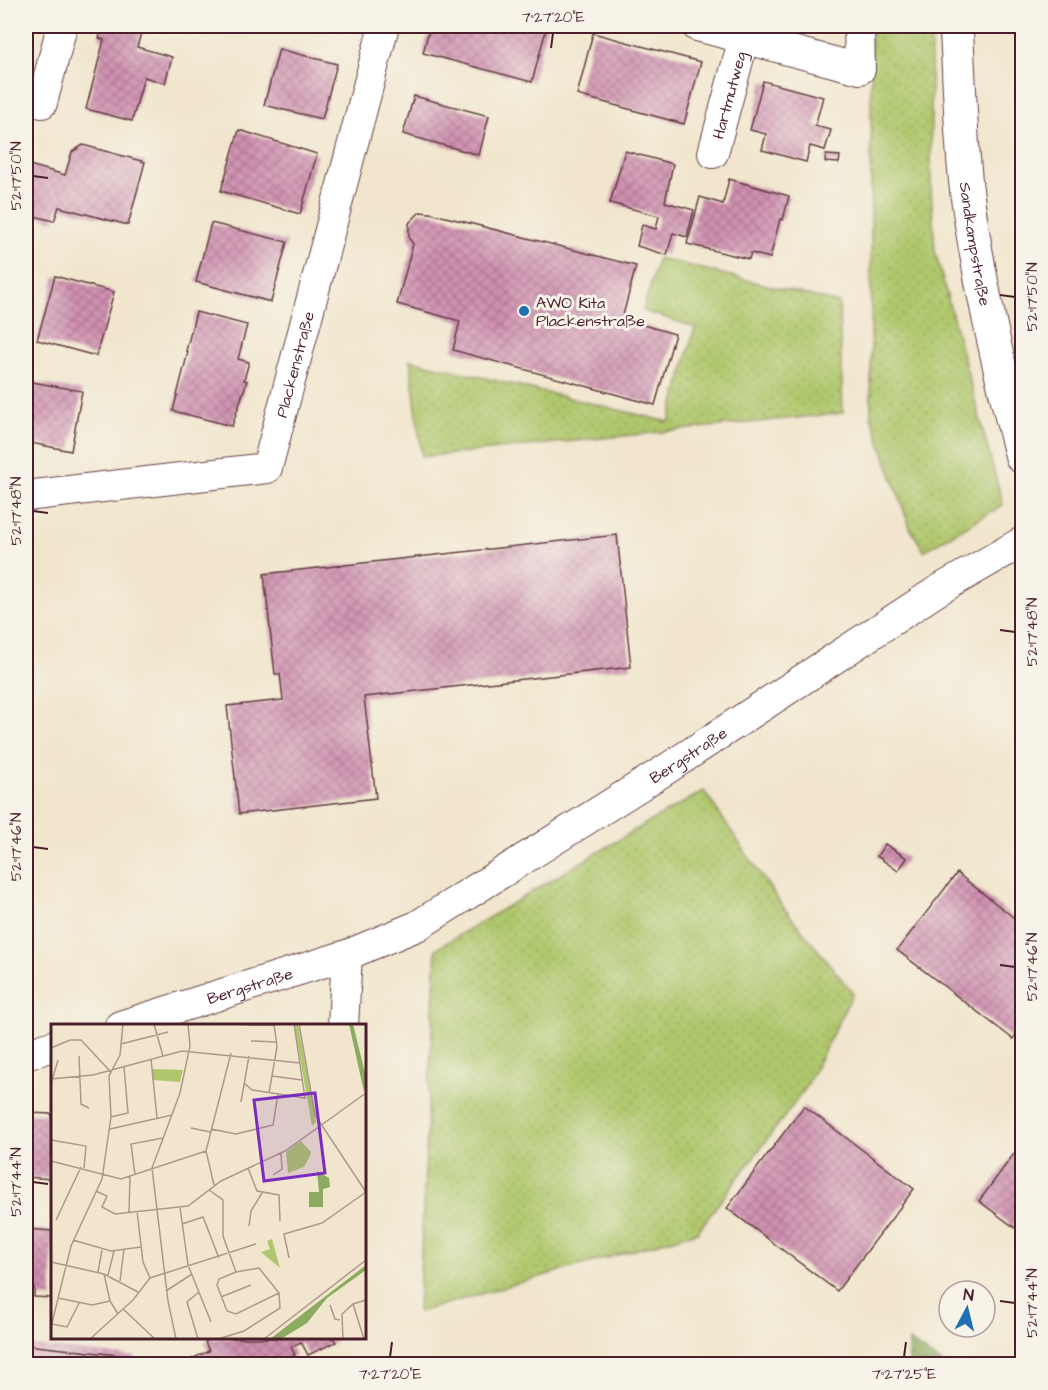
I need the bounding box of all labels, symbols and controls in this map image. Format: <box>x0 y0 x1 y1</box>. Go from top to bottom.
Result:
text: 7°27'20"E <box>521 7 585 28</box>
street label: Hartmutweg <box>707 49 753 142</box>
text: 52°17'50"N <box>6 141 27 211</box>
street label: Sandkampstraße <box>954 181 996 308</box>
text: 52°17'50"N <box>1022 262 1043 332</box>
place label: AWO Kita Plackenstraße <box>536 292 645 332</box>
marker: AWO Kita Plackenstraße <box>517 304 531 318</box>
street label: Plackenstraße <box>271 309 320 420</box>
text: 52°17'48"N <box>6 477 27 545</box>
text: 52°17'48"N <box>1022 598 1043 666</box>
street label: Bergstraße <box>645 722 732 789</box>
text: 52°17'46"N <box>6 813 27 881</box>
text: 52°17'46"N <box>1022 933 1043 1001</box>
street label: Bergstraße <box>205 963 296 1010</box>
inset map <box>51 1024 366 1339</box>
text: 52°17'44"N <box>6 1147 27 1217</box>
text: 52°17'44"N <box>1022 1268 1043 1338</box>
north arrow <box>937 1279 997 1339</box>
text: N <box>962 1284 975 1307</box>
text: 7°27'20"E <box>358 1364 422 1385</box>
text: 7°27'25"E <box>872 1364 936 1385</box>

